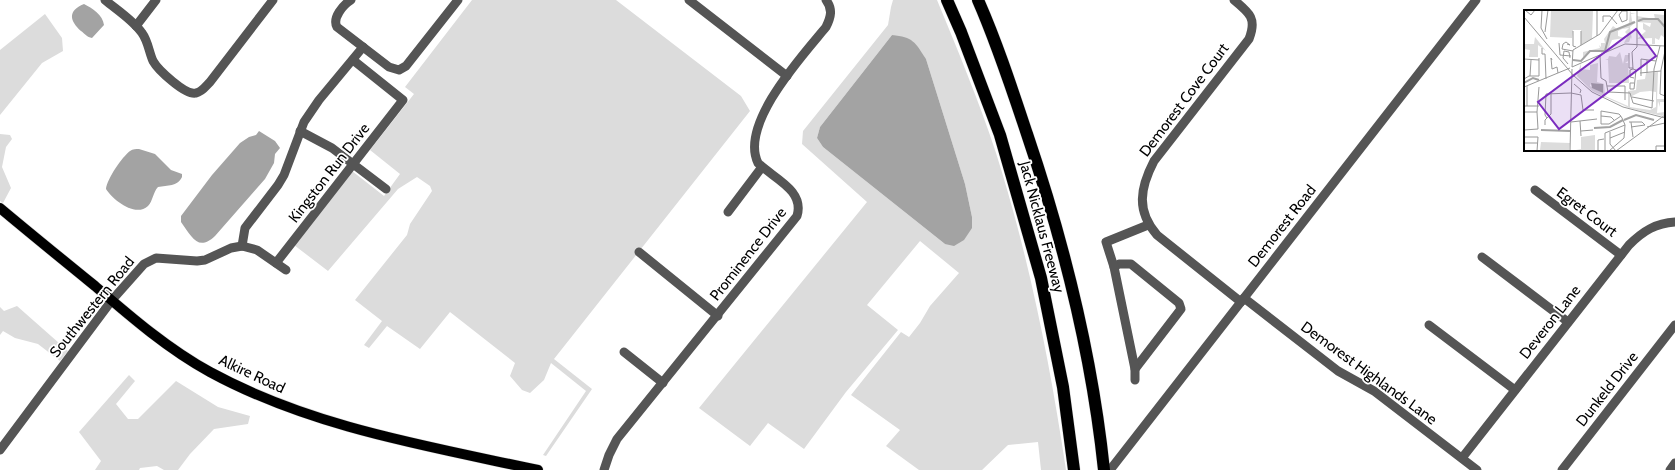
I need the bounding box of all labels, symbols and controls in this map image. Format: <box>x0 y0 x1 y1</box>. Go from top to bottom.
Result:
inset map <box>1524 10 1665 151</box>
street label: Demorest Cove Court <box>1136 40 1232 160</box>
street label: Kingston Run Drive <box>285 119 374 226</box>
street label: Jack Nicklaus Freeway <box>1016 158 1068 295</box>
street label: Demorest Road <box>1244 181 1320 271</box>
street label: Egret Court <box>1553 183 1621 241</box>
street label: Prominence Drive <box>706 204 790 304</box>
street label: Southwestern Road <box>46 253 138 361</box>
street label: Deveron Lane <box>1516 281 1585 362</box>
street label: Demorest Highlands Lane <box>1297 318 1441 429</box>
street label: Dunkeld Drive <box>1572 348 1642 430</box>
street label: Alkire Road <box>216 351 288 397</box>

